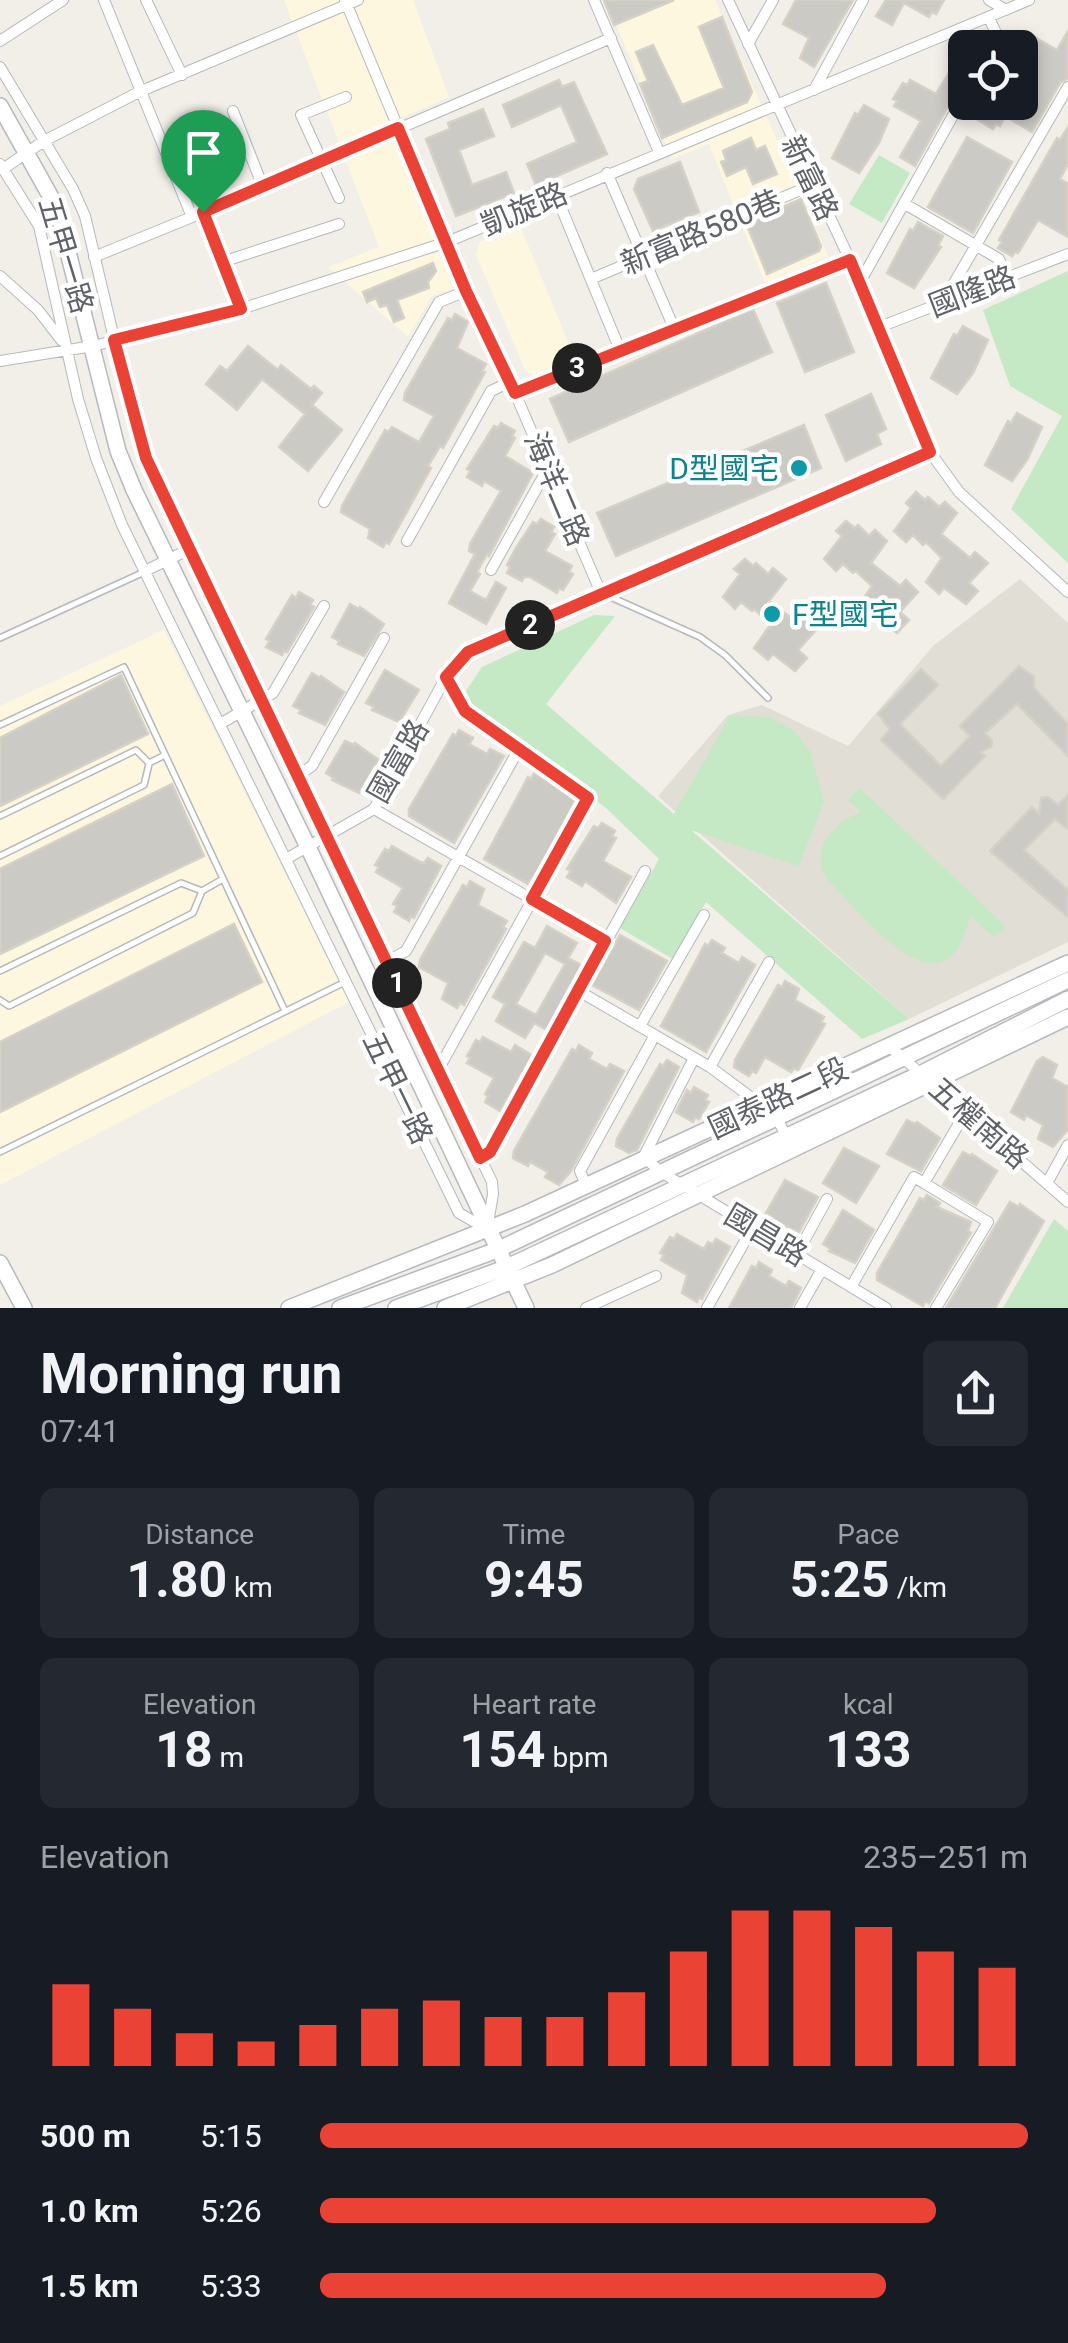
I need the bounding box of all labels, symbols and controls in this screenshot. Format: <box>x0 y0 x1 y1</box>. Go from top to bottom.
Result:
map controls <box>948 30 1038 120</box>
button: locate <box>948 30 1038 120</box>
pin <box>161 110 246 213</box>
icon: arrive <box>176 125 231 180</box>
street label: 新富路 <box>775 130 845 226</box>
street label: 凱旋路 <box>476 175 572 243</box>
street label: 新富路580巷 <box>616 183 786 281</box>
street label: 五甲一路 <box>32 193 100 317</box>
street label: 國隆路 <box>924 259 1020 323</box>
pin: 3 <box>552 343 602 393</box>
text: 3 <box>569 351 585 384</box>
street label: 海洋二路 <box>517 427 597 551</box>
place label: D型國宅 <box>669 451 779 486</box>
marker: D型國宅 <box>788 457 810 479</box>
place label: F型國宅 <box>792 597 899 632</box>
pin: 2 <box>505 600 555 650</box>
marker: F型國宅 <box>761 603 783 625</box>
text: 2 <box>522 608 538 641</box>
street label: 國富路 <box>360 713 436 809</box>
pin: 1 <box>372 958 422 1008</box>
text: 1 <box>389 966 405 999</box>
street label: 五甲一路 <box>356 1026 440 1150</box>
street label: 國泰路二段 <box>703 1050 853 1146</box>
street label: 五權南路 <box>922 1070 1036 1176</box>
street label: 國昌路 <box>718 1197 814 1273</box>
button: share <box>923 1341 1028 1446</box>
text: Morning run <box>40 1342 342 1406</box>
text: 07:41 <box>40 1412 120 1450</box>
text: Distance <box>145 1518 254 1551</box>
text: Time <box>503 1518 565 1551</box>
text: Pace <box>837 1518 899 1551</box>
text: 1.80 <box>127 1551 227 1609</box>
text: 9:45 <box>484 1551 584 1609</box>
text: 5:25 <box>790 1551 890 1609</box>
text: km <box>227 1571 273 1604</box>
text: /km <box>890 1571 947 1604</box>
text: Elevation <box>143 1688 256 1721</box>
text: Heart rate <box>472 1688 596 1721</box>
text: kcal <box>843 1688 894 1721</box>
text: 18 <box>155 1721 213 1779</box>
text: 154 <box>459 1721 546 1779</box>
text: 133 <box>825 1721 911 1779</box>
text: m <box>213 1741 244 1774</box>
text: bpm <box>546 1741 609 1774</box>
text: Elevation <box>40 1838 170 1876</box>
text: 235–251 m <box>863 1838 1028 1876</box>
text: 500 m <box>40 2117 131 2155</box>
text: 5:15 <box>200 2117 262 2155</box>
text: 1.0 km <box>40 2192 139 2230</box>
text: 5:26 <box>200 2192 262 2230</box>
text: 1.5 km <box>40 2267 139 2305</box>
text: 5:33 <box>200 2267 262 2305</box>

